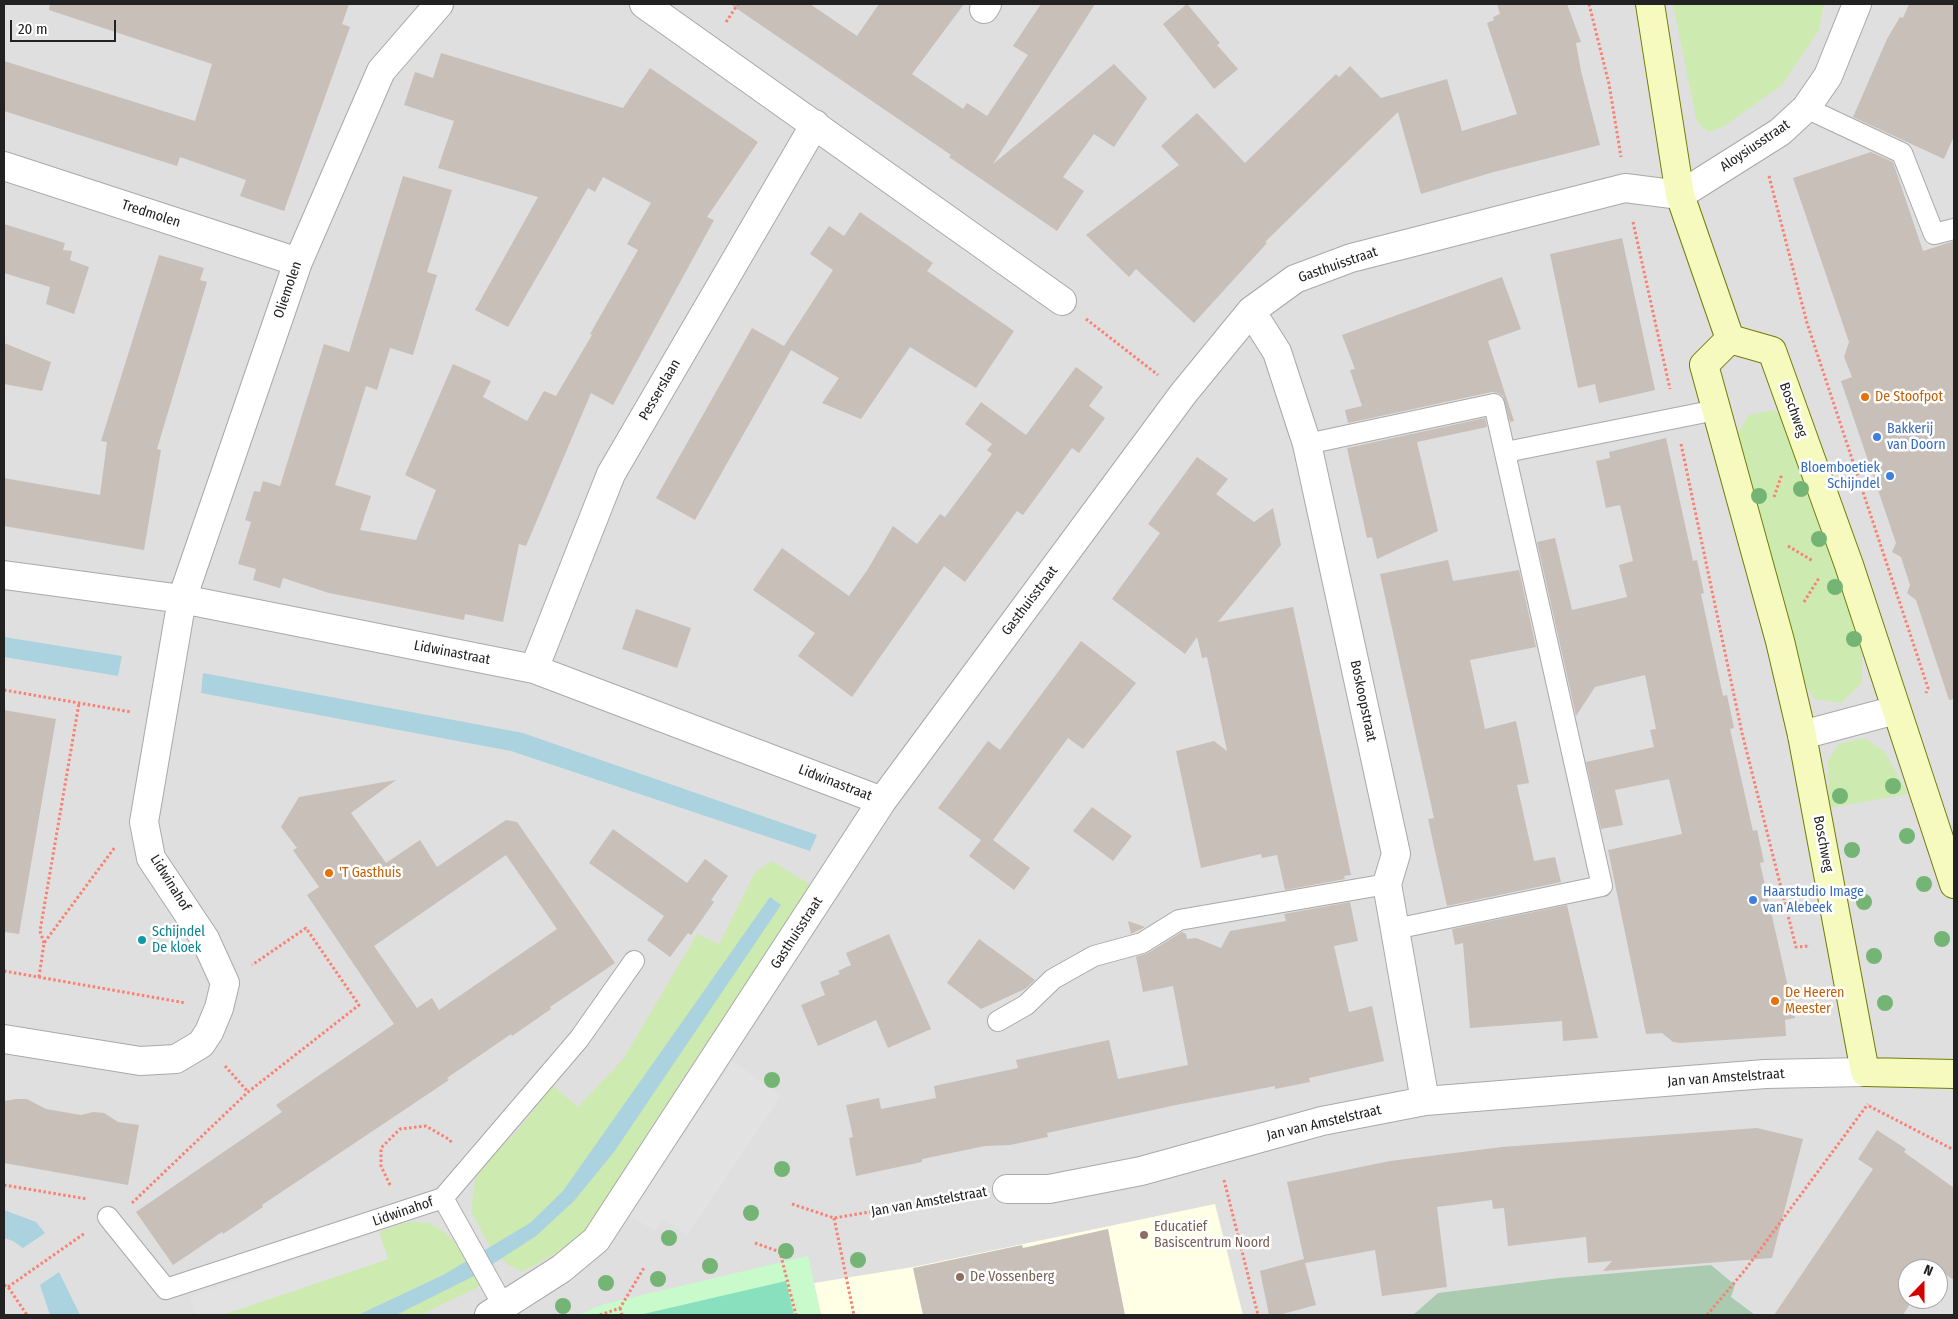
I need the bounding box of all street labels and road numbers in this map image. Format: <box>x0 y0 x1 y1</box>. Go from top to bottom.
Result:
street label: Aloysiusstraat <box>1717 117 1793 175</box>
street label: Tredmolen <box>119 197 183 231</box>
street label: Gasthuisstraat <box>1296 244 1380 286</box>
street label: Oliemolen <box>270 259 306 321</box>
street label: Pesserslaan <box>636 356 684 424</box>
street label: Boschweg <box>1775 380 1811 440</box>
street label: Gasthuisstraat <box>998 563 1062 639</box>
street label: Lidwinastraat <box>412 637 492 669</box>
street label: Boskoopstraat <box>1346 659 1380 743</box>
street label: Lidwinastraat <box>796 761 874 805</box>
street label: Boschweg <box>1809 814 1837 874</box>
street label: Lidwinahof <box>146 852 194 914</box>
street label: Gasthuisstraat <box>767 894 827 972</box>
street label: Jan van Amstelstraat <box>1667 1066 1785 1090</box>
street label: Jan van Amstelstraat <box>1265 1102 1383 1144</box>
street label: Jan van Amstelstraat <box>870 1184 988 1220</box>
street label: Lidwinahof <box>370 1194 436 1230</box>

